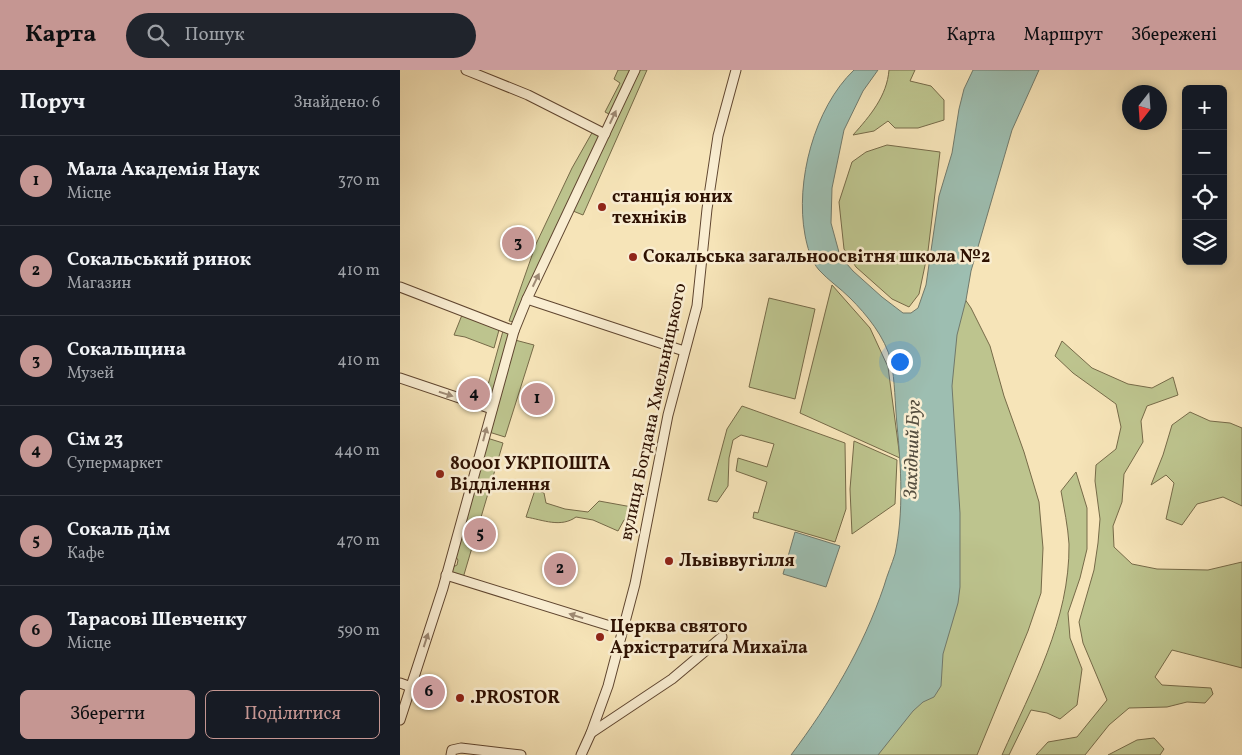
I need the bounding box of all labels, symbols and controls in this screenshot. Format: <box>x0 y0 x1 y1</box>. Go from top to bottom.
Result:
search box <box>126 13 476 58</box>
text: Карта <box>25 18 96 52</box>
icon: search <box>144 21 172 49</box>
text: Пошук <box>184 22 245 48</box>
text: Карта <box>947 23 995 48</box>
text: Маршрут <box>1023 23 1103 48</box>
text: Збережені <box>1131 23 1217 48</box>
north arrow <box>1122 85 1167 130</box>
map controls <box>1182 85 1227 265</box>
button: + <box>1182 85 1227 130</box>
text: Поруч <box>20 88 85 117</box>
text: Знайдено: 6 <box>293 92 380 114</box>
one-way arrow <box>610 110 618 124</box>
button: − <box>1182 130 1227 175</box>
text: Мала Академія Наук <box>67 157 260 183</box>
text: 1 <box>33 170 39 192</box>
text: 370 m <box>338 170 380 192</box>
button: locate <box>1182 175 1227 220</box>
text: Місце <box>67 183 111 205</box>
place label: станція юних техніків <box>612 185 733 231</box>
marker: станція юних техніків <box>596 201 608 213</box>
button: layers <box>1182 220 1227 265</box>
pin: 3 <box>502 224 534 262</box>
place label: Сокальська загальноосвітня школа №2 <box>643 245 990 270</box>
text: Сокальський ринок <box>67 247 251 273</box>
marker: Сокальська загальноосвітня школа №2 <box>627 251 639 263</box>
text: 2 <box>32 260 40 282</box>
text: 410 m <box>337 260 380 282</box>
text: Магазин <box>67 273 131 295</box>
one-way arrow <box>532 273 540 287</box>
street label: вулиця Богдана Хмельницького <box>614 281 694 543</box>
text: Сокальщина <box>67 337 186 363</box>
your location <box>887 349 913 375</box>
text: 3 <box>32 350 40 372</box>
text: 410 m <box>337 350 380 372</box>
text: Музей <box>67 363 114 385</box>
pin: 4 <box>458 375 490 413</box>
pin: 1 <box>521 380 553 418</box>
one-way arrow <box>439 390 454 398</box>
water label: Західний Буг <box>898 399 928 500</box>
one-way arrow <box>482 426 490 441</box>
text: Сім 23 <box>67 427 123 453</box>
text: 4 <box>31 440 41 462</box>
text: 440 m <box>334 440 380 462</box>
place label: 80001 УКРПОШТА Відділення <box>450 452 611 498</box>
text: Супермаркет <box>67 453 163 475</box>
marker: 80001 УКРПОШТА Відділення <box>434 468 446 480</box>
pin: 5 <box>464 515 496 553</box>
text: Сокаль дім <box>67 517 170 543</box>
text: 5 <box>32 530 40 552</box>
text: 470 m <box>336 530 380 552</box>
text: Кафе <box>67 543 105 565</box>
place label: Львіввугілля <box>679 549 795 574</box>
pin: 2 <box>544 550 576 588</box>
marker: Львіввугілля <box>663 555 675 567</box>
text: Тарасові Шевченку <box>67 607 247 633</box>
one-way arrow <box>568 611 583 619</box>
place label: Церква святого Архістратига Михаїла <box>610 615 808 661</box>
text: 6 <box>32 620 40 642</box>
text: 590 m <box>337 620 380 642</box>
marker: Церква святого Архістратига Михаїла <box>594 631 606 643</box>
text: Місце <box>67 633 111 655</box>
one-way arrow <box>422 633 430 648</box>
pin: 6 <box>413 673 445 711</box>
place label: .PROSTOR <box>470 686 560 711</box>
button: Зберегти <box>20 690 195 739</box>
button: Поділитися <box>205 690 380 739</box>
marker: .PROSTOR <box>454 692 466 704</box>

